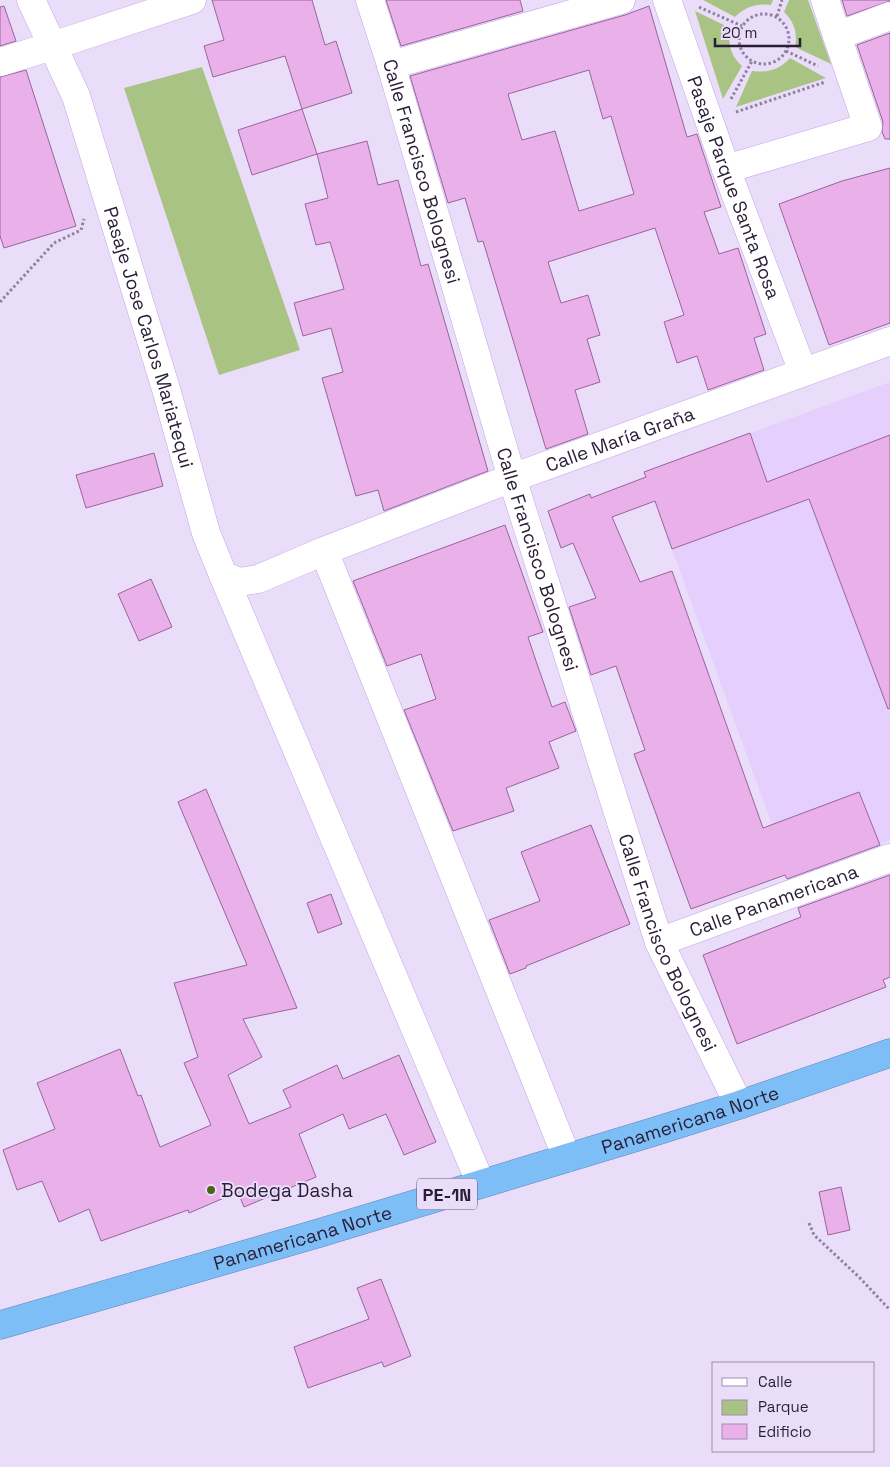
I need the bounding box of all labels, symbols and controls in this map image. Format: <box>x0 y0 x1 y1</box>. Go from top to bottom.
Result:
scale bar <box>715 15 800 47</box>
text: 20 m <box>722 23 757 42</box>
street label: Calle Francisco Bolognesi <box>377 56 467 286</box>
street label: Pasaje Parque Santa Rosa <box>682 72 787 302</box>
street label: Pasaje Jose Carlos Mariatequi <box>98 203 200 471</box>
street label: Calle María Graña <box>542 400 698 477</box>
street label: Calle Francisco Bolognesi <box>491 445 585 674</box>
street label: Calle Francisco Bolognesi <box>613 831 723 1055</box>
street label: Calle Panamericana <box>686 858 861 942</box>
street label: Panamericana Norte <box>598 1080 782 1159</box>
place label: Bodega Dasha <box>221 1178 353 1203</box>
road number: PE-1N <box>417 1178 477 1210</box>
marker: Bodega Dasha <box>205 1184 217 1196</box>
street label: Panamericana Norte <box>210 1199 395 1275</box>
legend <box>712 1362 875 1452</box>
text: Calle <box>758 1372 793 1391</box>
text: Parque <box>758 1397 809 1416</box>
text: Edificio <box>758 1422 812 1441</box>

